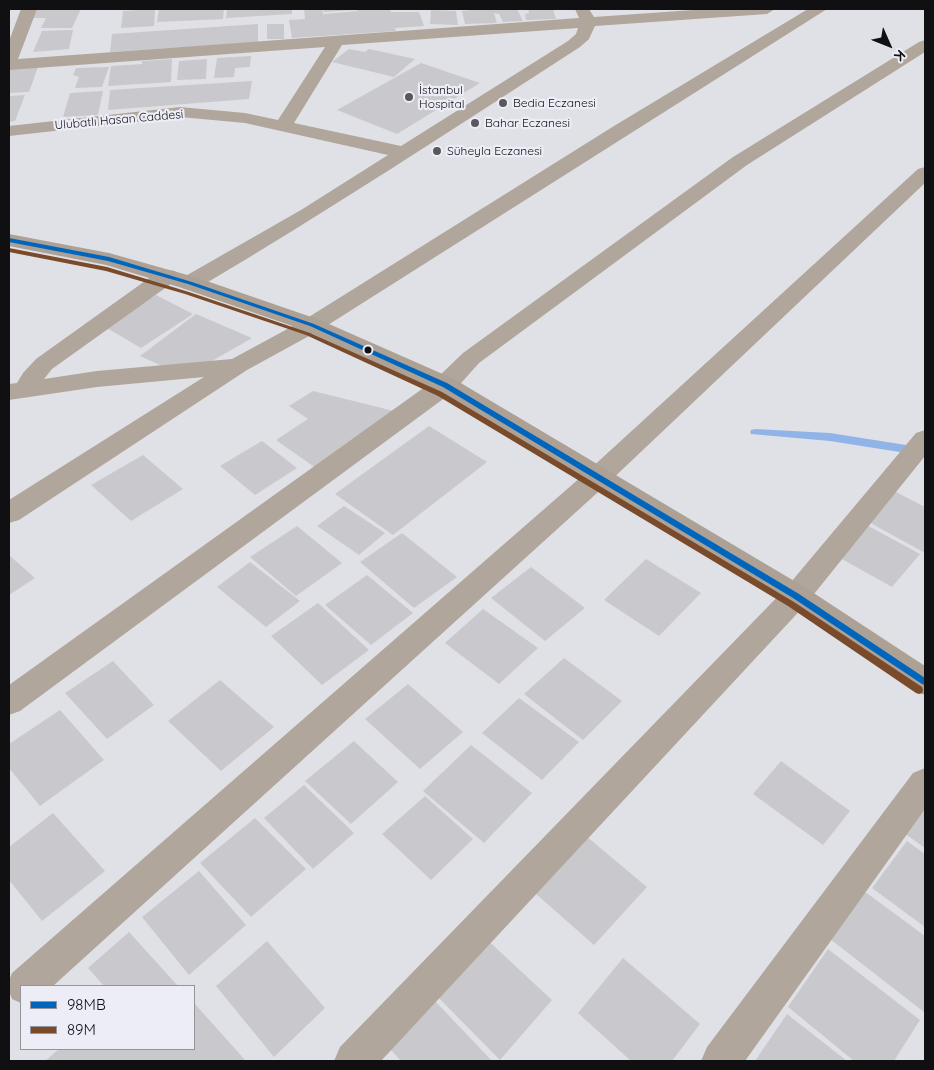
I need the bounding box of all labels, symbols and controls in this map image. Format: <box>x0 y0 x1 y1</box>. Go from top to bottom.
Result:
north arrow <box>864 20 914 70</box>
text: K <box>890 46 909 65</box>
place label: İstanbul Hospital <box>419 83 464 111</box>
marker: İstanbul Hospital <box>403 91 415 103</box>
place label: Bedia Eczanesi <box>513 96 596 110</box>
marker: Bedia Eczanesi <box>497 97 509 109</box>
street label: Ulubatlı Hasan Caddesi <box>54 107 184 133</box>
place label: Bahar Eczanesi <box>485 116 570 130</box>
marker: Bahar Eczanesi <box>469 117 481 129</box>
place label: Süheyla Eczanesi <box>447 144 542 158</box>
marker: Süheyla Eczanesi <box>431 145 443 157</box>
unlabelled marker <box>363 345 373 355</box>
legend <box>20 985 195 1050</box>
text: 98MB <box>67 995 106 1014</box>
text: 89M <box>67 1020 96 1039</box>

